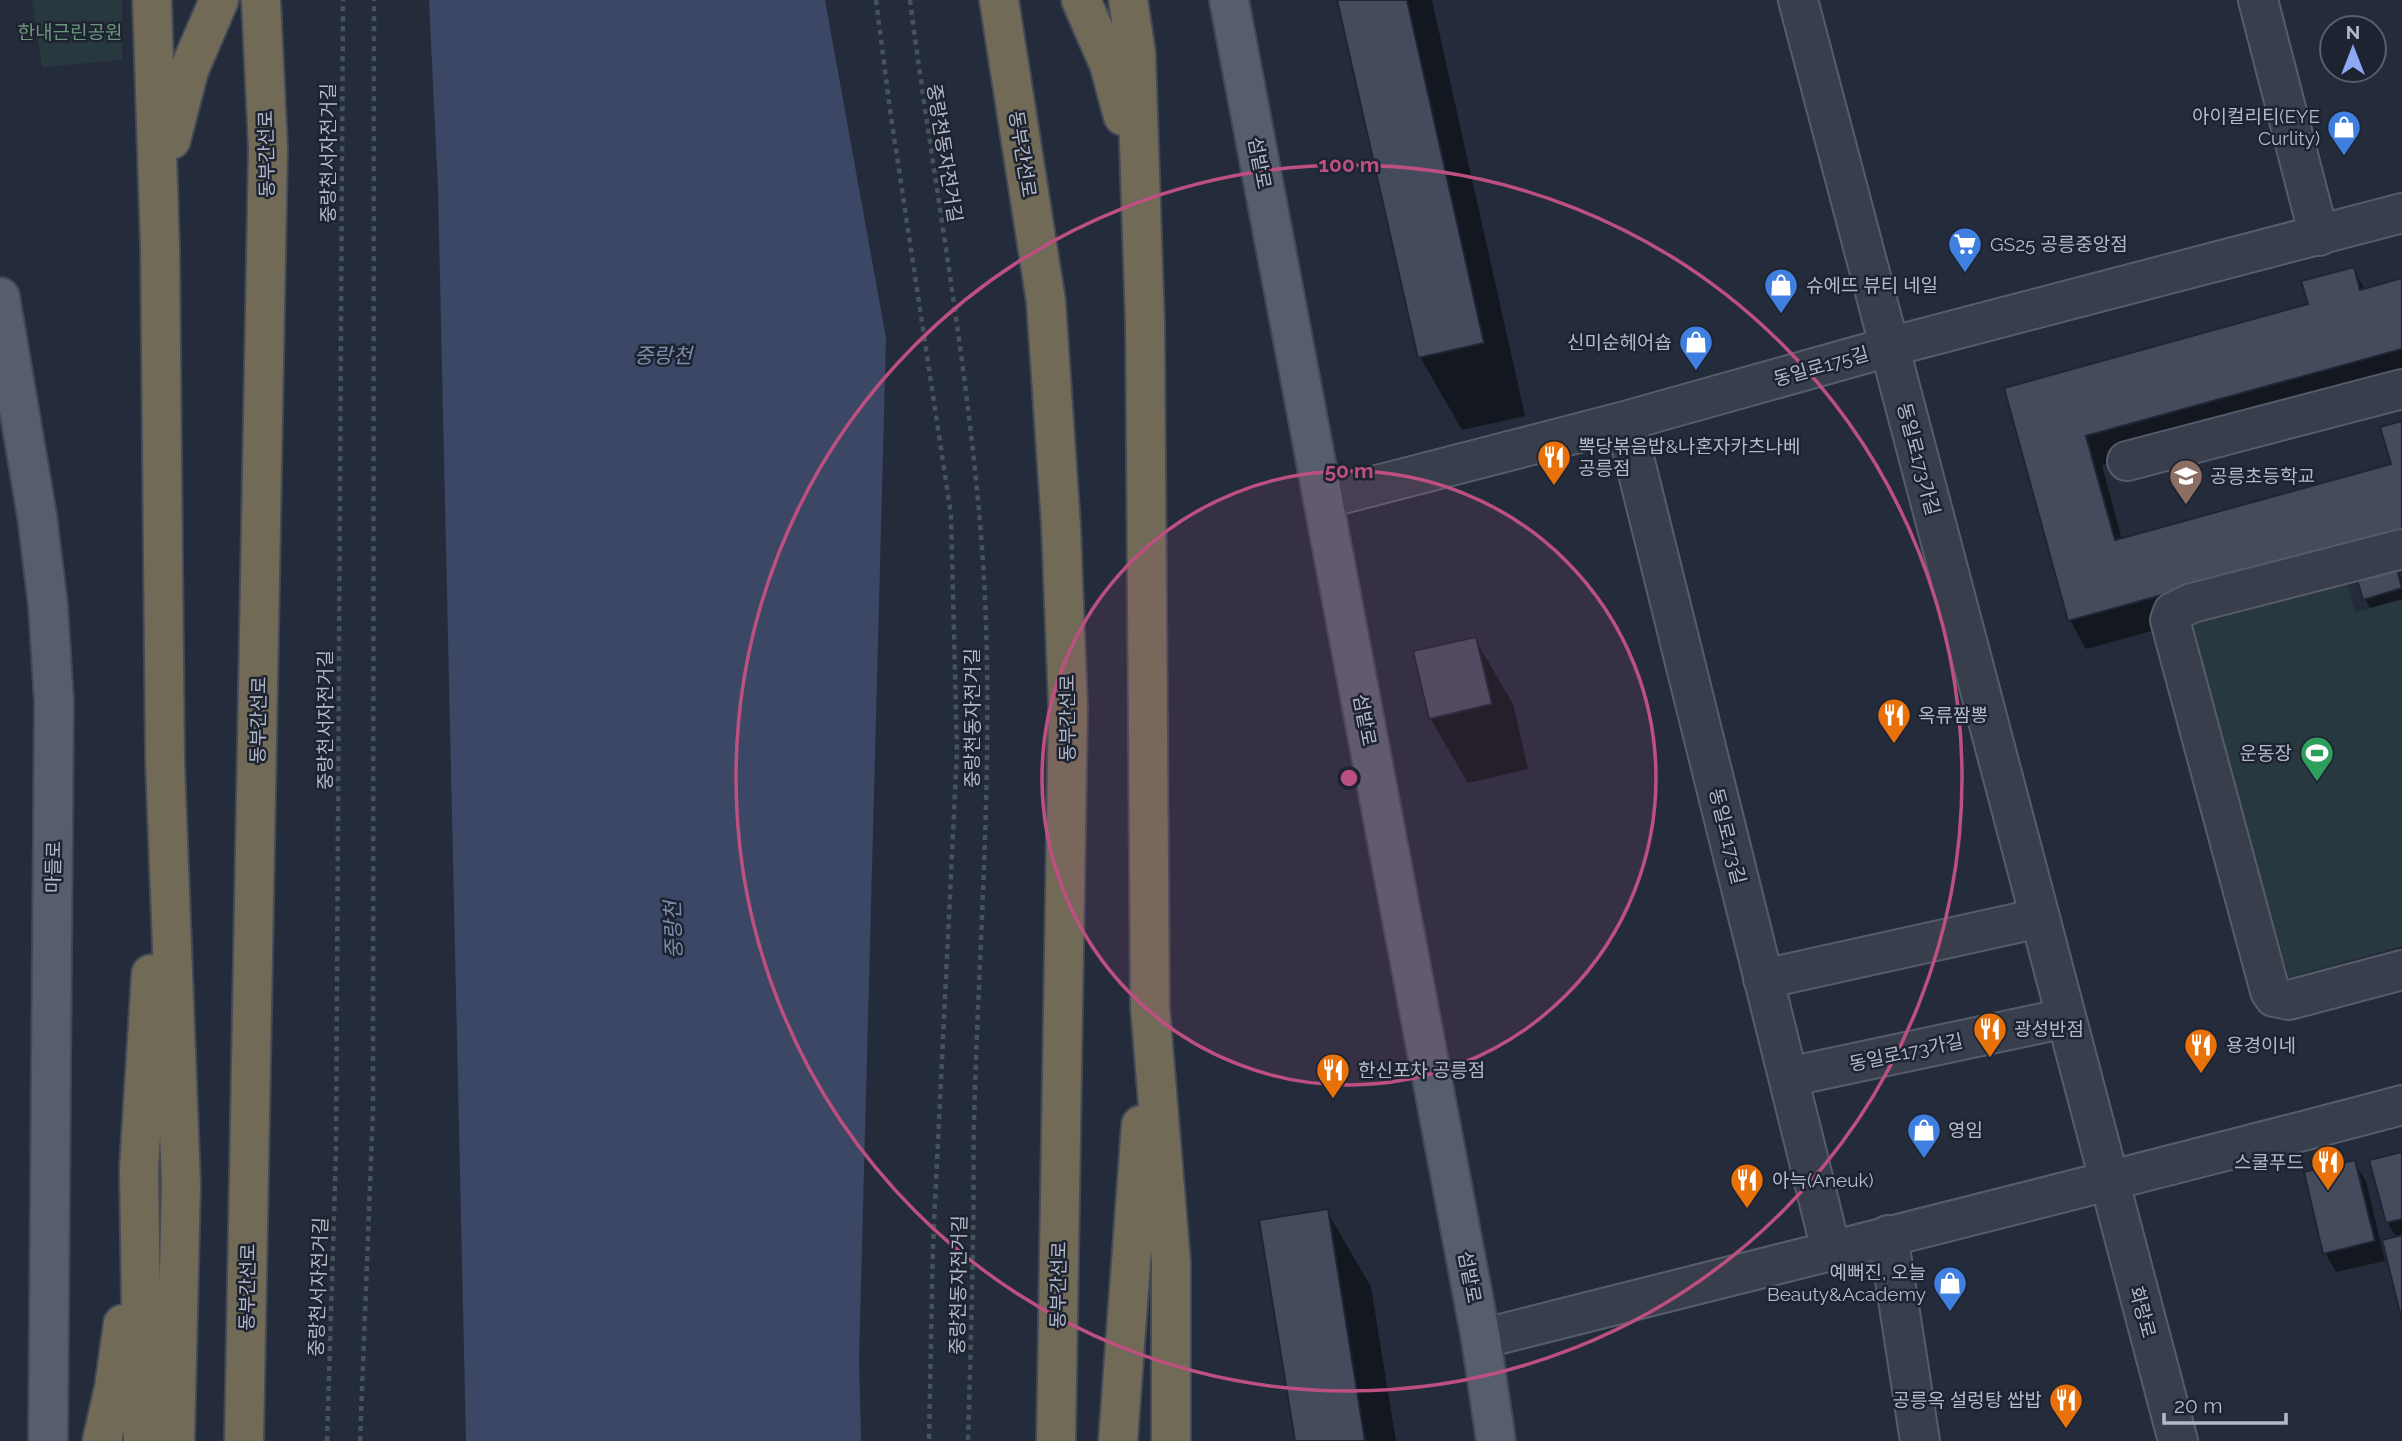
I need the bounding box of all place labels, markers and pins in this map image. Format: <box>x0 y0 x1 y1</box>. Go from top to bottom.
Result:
place label: 아이컬리티(EYE Curlity) <box>2192 105 2320 149</box>
shop icon: 아이컬리티(EYE Curlity) <box>2325 108 2363 157</box>
supermarket icon: GS25 공릉중앙점 <box>1946 225 1984 274</box>
place label: GS25 공릉중앙점 <box>1990 233 2128 255</box>
shop icon: 슈에뜨 뷰티 네일 <box>1762 266 1800 315</box>
place label: 슈에뜨 뷰티 네일 <box>1806 274 1938 296</box>
shop icon: 신미순헤어숍 <box>1677 323 1715 372</box>
place label: 신미순헤어숍 <box>1567 331 1672 353</box>
place label: 뽁당볶음밥&나혼자카츠나베 공릉점 <box>1578 435 1800 479</box>
restaurant icon: 뽁당볶음밥&나혼자카츠나베 공릉점 <box>1535 438 1573 487</box>
school or university icon: 공릉초등학교 <box>2167 457 2205 506</box>
place label: 공릉초등학교 <box>2210 465 2315 487</box>
restaurant icon: 옥류짬뽕 <box>1875 696 1913 745</box>
place label: 옥류짬뽕 <box>1918 704 1988 726</box>
sports icon: 운동장 <box>2298 734 2336 783</box>
place label: 운동장 <box>2240 742 2292 764</box>
centre of rings <box>1337 766 1361 790</box>
restaurant icon: 광성반점 <box>1971 1010 2009 1059</box>
place label: 광성반점 <box>2014 1018 2084 1040</box>
restaurant icon: 용경이네 <box>2182 1026 2220 1075</box>
place label: 용경이네 <box>2226 1034 2296 1056</box>
restaurant icon: 한신포차 공릉점 <box>1314 1051 1352 1100</box>
place label: 한신포차 공릉점 <box>1358 1059 1485 1081</box>
shop icon: 영임 <box>1905 1111 1943 1160</box>
place label: 영임 <box>1948 1119 1983 1141</box>
restaurant icon: 스쿨푸드 <box>2309 1143 2347 1192</box>
place label: 스쿨푸드 <box>2234 1151 2304 1173</box>
restaurant icon: 아늑(Aneuk) <box>1728 1161 1766 1210</box>
place label: 아늑(Aneuk) <box>1772 1169 1874 1191</box>
place label: 예뻐진, 오늘 Beauty&Academy <box>1767 1261 1926 1305</box>
shop icon: 예뻐진, 오늘 Beauty&Academy <box>1931 1264 1969 1313</box>
restaurant icon: 공릉옥 설렁탕 쌉밥 <box>2047 1381 2085 1430</box>
place label: 공릉옥 설렁탕 쌉밥 <box>1892 1389 2042 1411</box>

